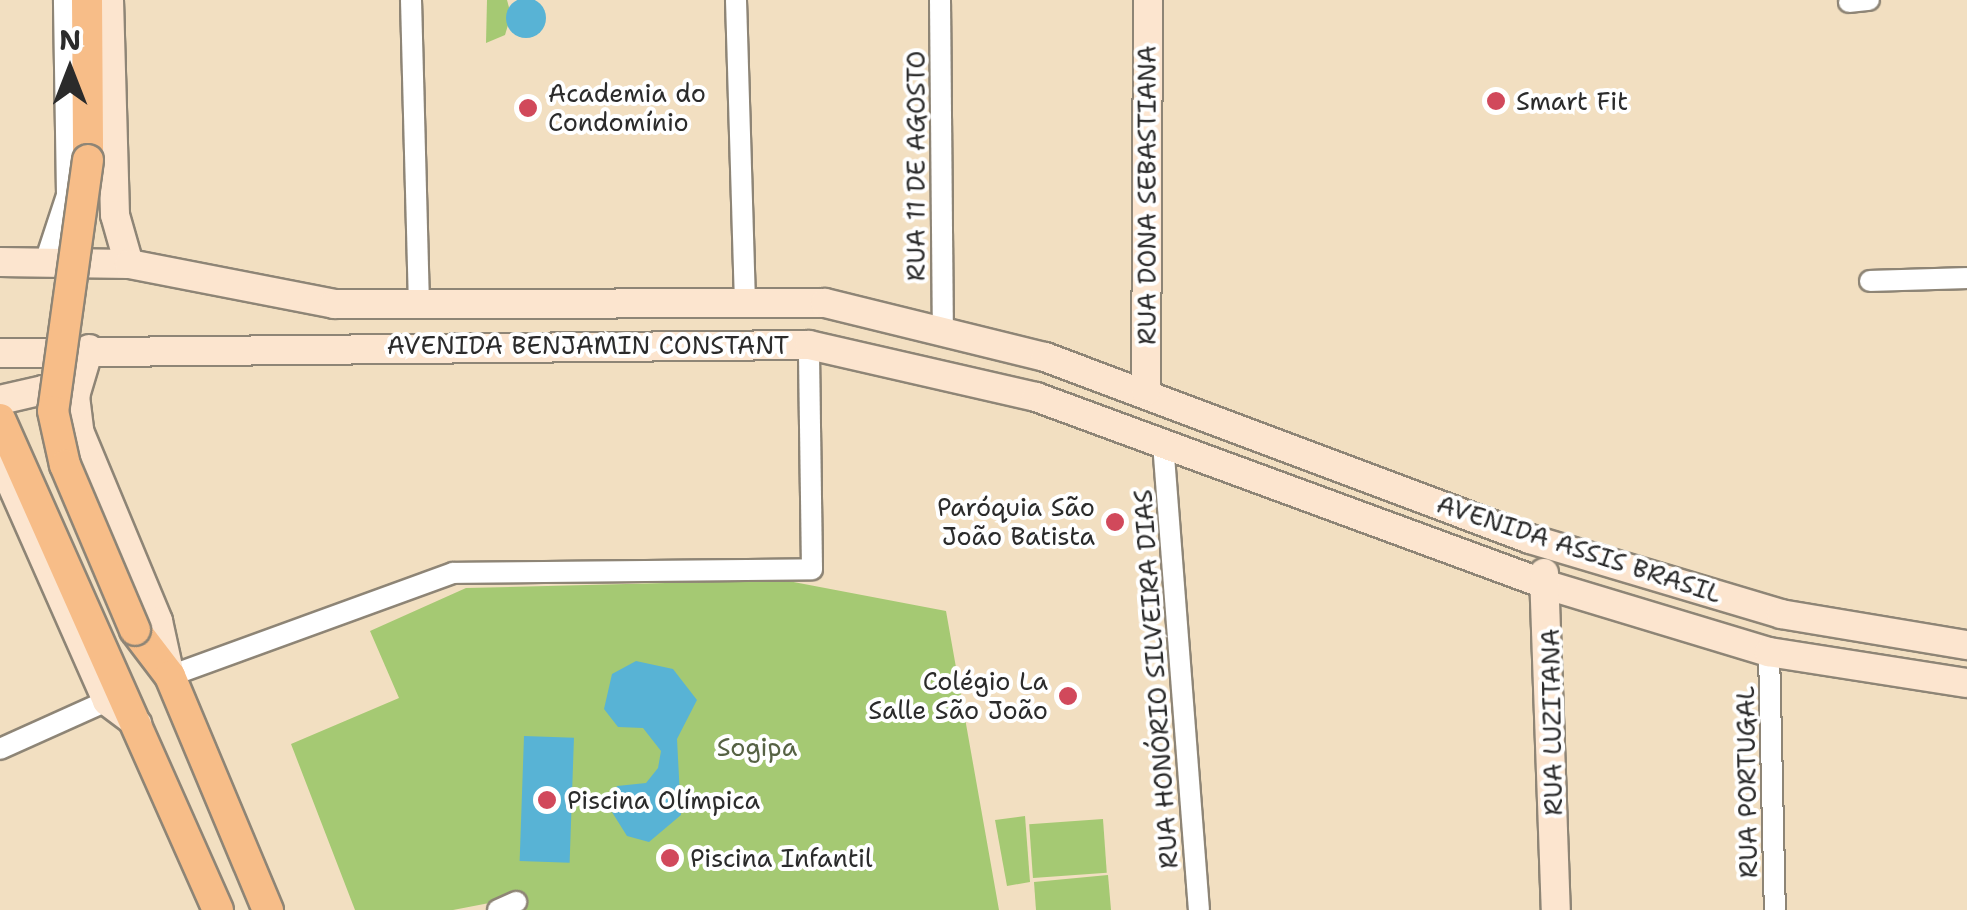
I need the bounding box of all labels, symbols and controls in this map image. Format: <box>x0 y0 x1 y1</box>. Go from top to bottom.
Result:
north arrow <box>20 20 120 120</box>
text: N <box>59 21 81 59</box>
street label: RUA DONA SEBASTIANA <box>1132 45 1162 345</box>
street label: RUA 11 DE AGOSTO <box>901 51 931 281</box>
place label: Academia do Condomínio <box>548 79 706 138</box>
place label: Smart Fit <box>1516 86 1628 116</box>
marker: Smart Fit <box>1485 90 1507 112</box>
marker: Academia do Condomínio <box>517 97 539 119</box>
street label: AVENIDA BENJAMIN CONSTANT <box>387 330 789 360</box>
street label: RUA HONÓRIO SILVEIRA DIAS <box>1128 488 1184 870</box>
street label: AVENIDA ASSIS BRASIL <box>1433 489 1725 609</box>
place label: Paróquia São João Batista <box>937 493 1095 552</box>
marker: Paróquia São João Batista <box>1104 511 1126 533</box>
street label: RUA LUZITANA <box>1535 628 1569 816</box>
place label: Colégio La Salle São João <box>868 667 1048 726</box>
marker: Colégio La Salle São João <box>1057 685 1079 707</box>
street label: RUA PORTUGAL <box>1730 686 1764 878</box>
park label: Sogipa <box>717 732 797 762</box>
place label: Piscina Olímpica <box>567 785 760 815</box>
marker: Piscina Olímpica <box>536 789 558 811</box>
place label: Piscina Infantil <box>690 843 872 873</box>
marker: Piscina Infantil <box>659 847 681 869</box>

